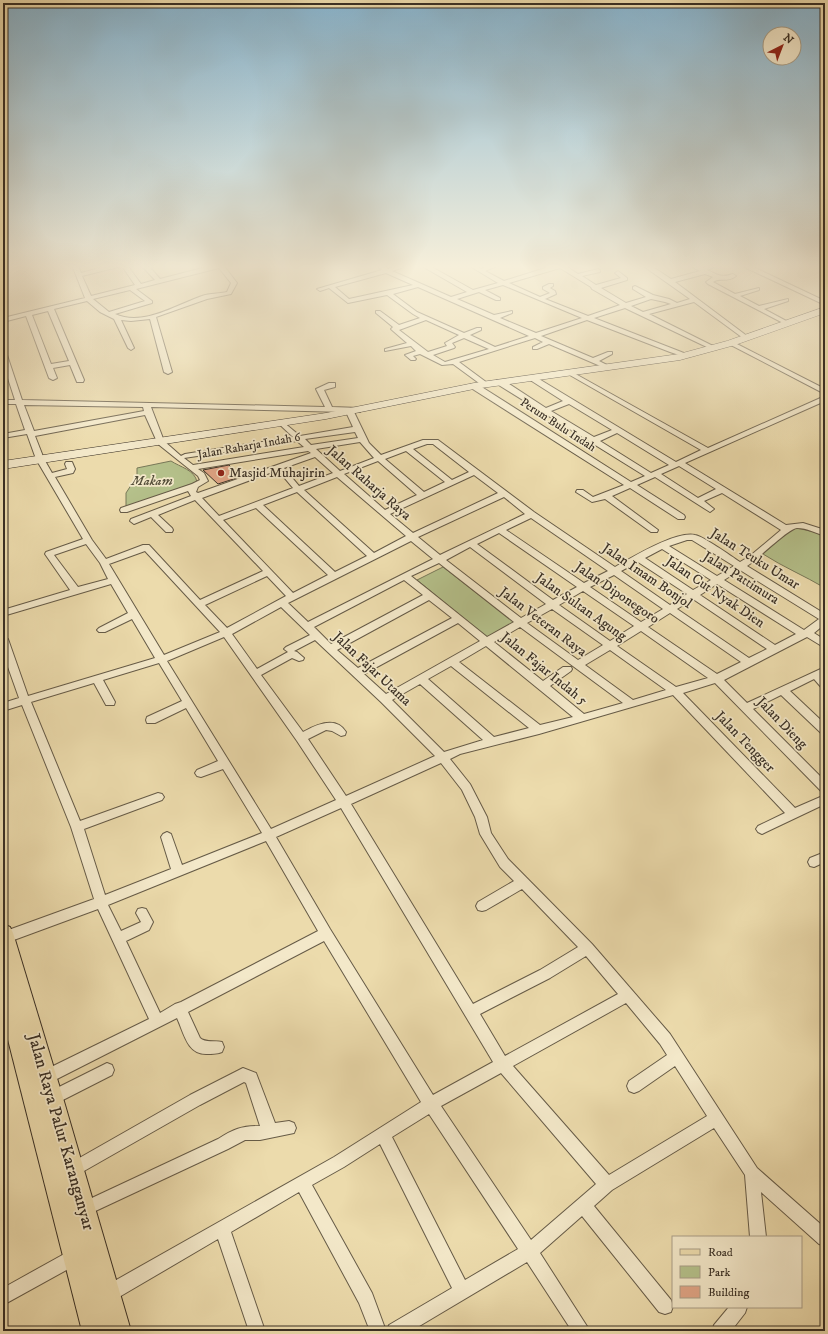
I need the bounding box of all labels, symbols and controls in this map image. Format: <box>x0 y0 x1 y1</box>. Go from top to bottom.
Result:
north arrow <box>762 26 802 66</box>
text: N <box>780 31 796 48</box>
street label: Perum Bulu Indah <box>517 395 599 456</box>
street label: Jalan Raharja Indah 6 <box>195 429 302 463</box>
street label: Jalan Raharja Raya <box>322 440 415 524</box>
place label: Masjid Muhajirin <box>229 464 326 482</box>
marker: Masjid Muhajirin <box>216 468 226 478</box>
park label: Makam <box>130 472 173 490</box>
street label: Jalan Teuku Umar <box>705 523 804 594</box>
street label: Jalan Imam Bonjol <box>597 538 696 613</box>
street label: Jalan Pattimura <box>698 546 783 609</box>
street label: Jalan Cut Nyak Dien <box>660 551 769 632</box>
street label: Jalan Diponegoro <box>570 557 663 628</box>
street label: Jalan Sultan Agung <box>530 568 630 645</box>
street label: Jalan Veteran Raya <box>494 582 590 661</box>
street label: Jalan Fajar Utama <box>328 627 415 710</box>
street label: Jalan Fajar Indah 5 <box>495 627 591 710</box>
street label: Jalan Dieng <box>751 692 811 753</box>
street label: Jalan Tengger <box>710 706 779 777</box>
street label: Jalan Raya Palur Karanganyar <box>22 1029 100 1234</box>
legend <box>672 1236 802 1308</box>
text: Road <box>708 1245 733 1260</box>
text: Park <box>708 1265 730 1280</box>
text: Building <box>708 1285 749 1300</box>

